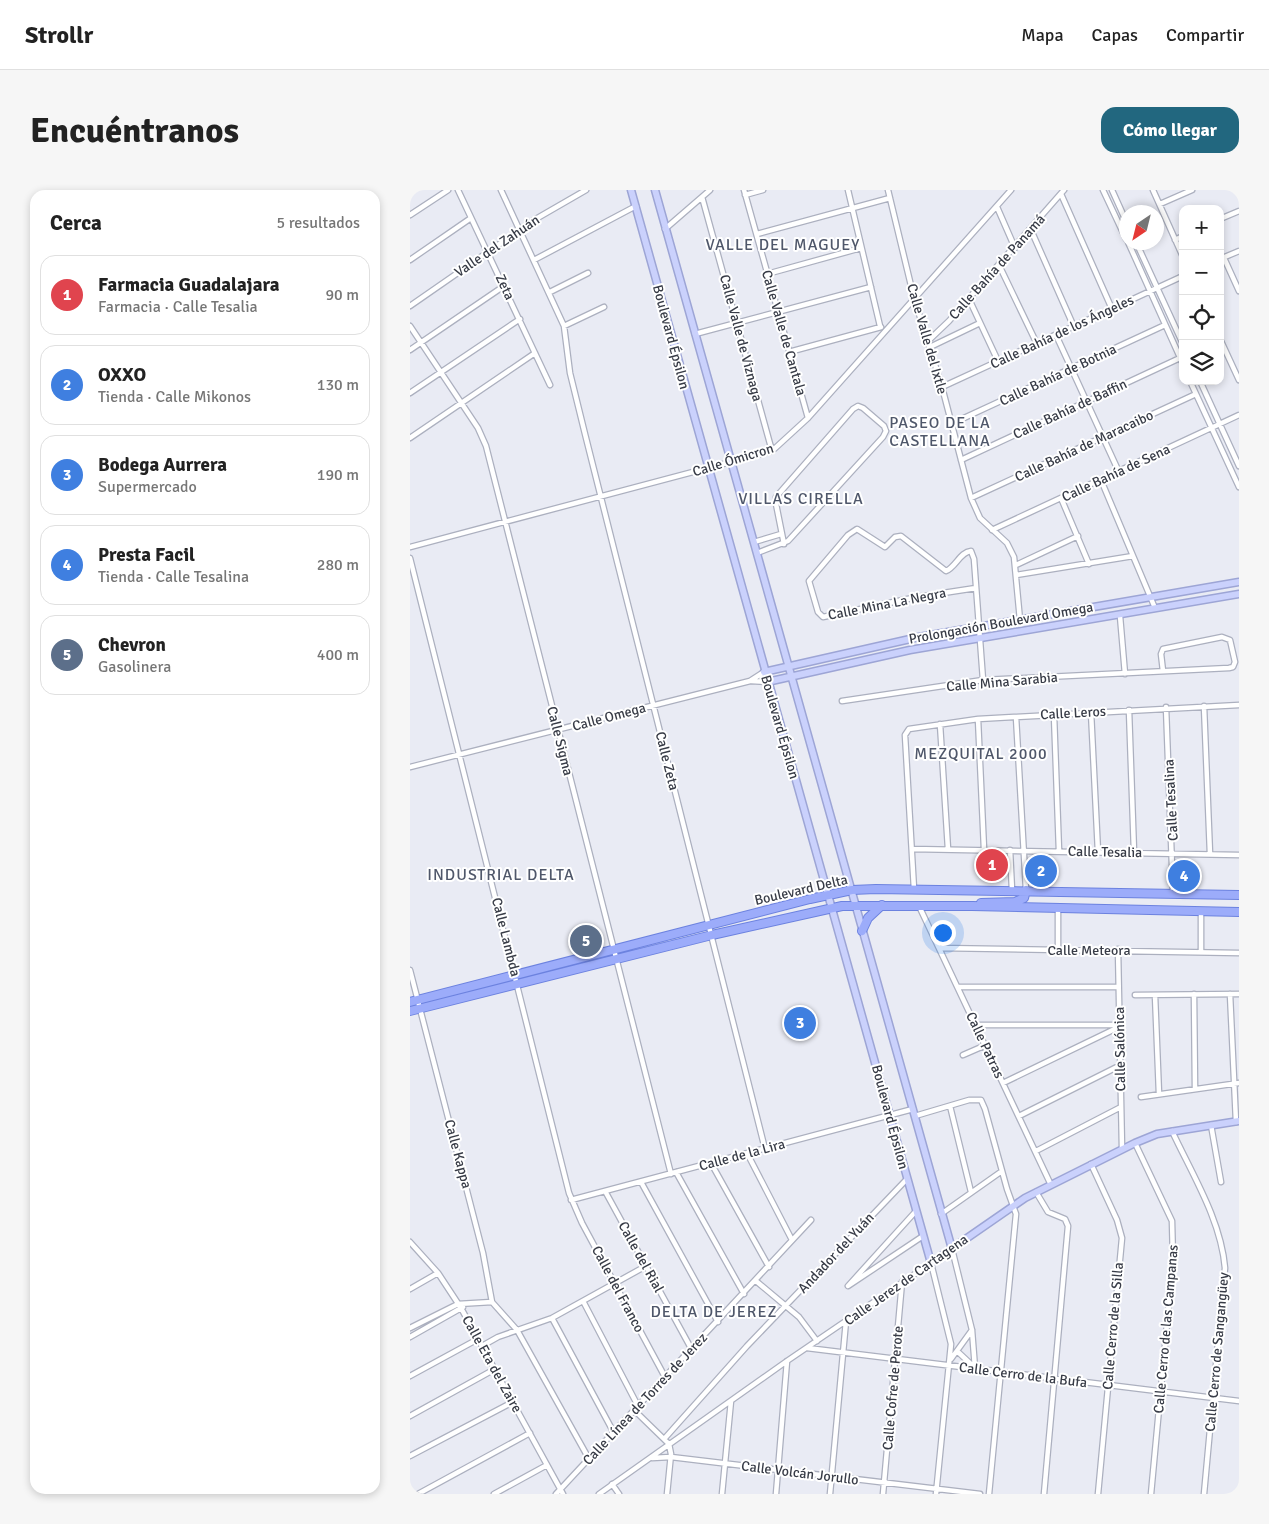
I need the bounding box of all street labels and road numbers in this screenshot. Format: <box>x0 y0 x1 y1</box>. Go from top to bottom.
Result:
street label: Valle del Zahuán <box>451 211 543 281</box>
street label: Calle Bahía de Panamá <box>945 211 1049 323</box>
street label: Calle Valle de Cantala <box>758 268 810 398</box>
street label: Zeta <box>492 271 518 303</box>
street label: Calle Valle de Viznaga <box>716 273 766 403</box>
street label: Calle Valle del Ixtle <box>903 282 951 396</box>
street label: Boulevard Épsilon <box>649 283 693 391</box>
street label: Calle Bahía de los Ángeles <box>988 291 1136 373</box>
street label: Calle Bahía de Botnia <box>997 340 1119 410</box>
street label: Calle Bahía de Baffin <box>1010 375 1130 443</box>
street label: Calle Bahía de Maracaibo <box>1012 406 1156 486</box>
street label: Calle Ómicron <box>690 440 776 480</box>
street label: Calle Bahía de Sena <box>1059 440 1173 506</box>
street label: Calle Mina La Negra <box>827 584 947 624</box>
street label: Prolongación Boulevard Omega <box>908 598 1094 648</box>
street label: Calle Mina Sarabia <box>946 669 1058 695</box>
street label: Boulevard Épsilon <box>757 673 803 781</box>
street label: Calle Omega <box>570 699 648 735</box>
street label: Calle Leros <box>1040 703 1106 723</box>
street label: Calle Sigma <box>543 705 577 777</box>
street label: Calle Zeta <box>651 730 683 792</box>
street label: Calle Tesalina <box>1160 759 1182 841</box>
street label: Calle Tesalia <box>1068 843 1142 861</box>
street label: Boulevard Delta <box>753 871 849 909</box>
street label: Calle Lambda <box>488 896 524 978</box>
street label: Calle Meteora <box>1048 942 1131 959</box>
street label: Calle Salónica <box>1111 1006 1129 1092</box>
street label: Calle Patras <box>962 1009 1008 1081</box>
street label: Boulevard Épsilon <box>868 1063 912 1171</box>
street label: Calle Kappa <box>441 1118 475 1190</box>
street label: Calle de la Lira <box>697 1135 787 1175</box>
street label: Andador del Yuán <box>794 1209 878 1297</box>
street label: Calle del Rial <box>615 1219 667 1295</box>
street label: Calle Jerez de Cartagena <box>841 1231 971 1329</box>
street label: Calle del Franco <box>588 1243 648 1335</box>
street label: Calle Cerro de las Campanas <box>1150 1244 1182 1414</box>
street label: Calle Cerro de la Silla <box>1099 1262 1127 1390</box>
street label: Calle Cerro de Sangangüey <box>1202 1271 1232 1432</box>
street label: Calle Eta del Zaire <box>458 1312 526 1416</box>
street label: Calle Cofre de Perote <box>879 1325 907 1451</box>
street label: Calle Línea de Torres de Jerez <box>579 1329 711 1469</box>
street label: Calle Cerro de la Bufa <box>958 1359 1088 1391</box>
street label: Calle Volcán Jorullo <box>740 1457 860 1489</box>

